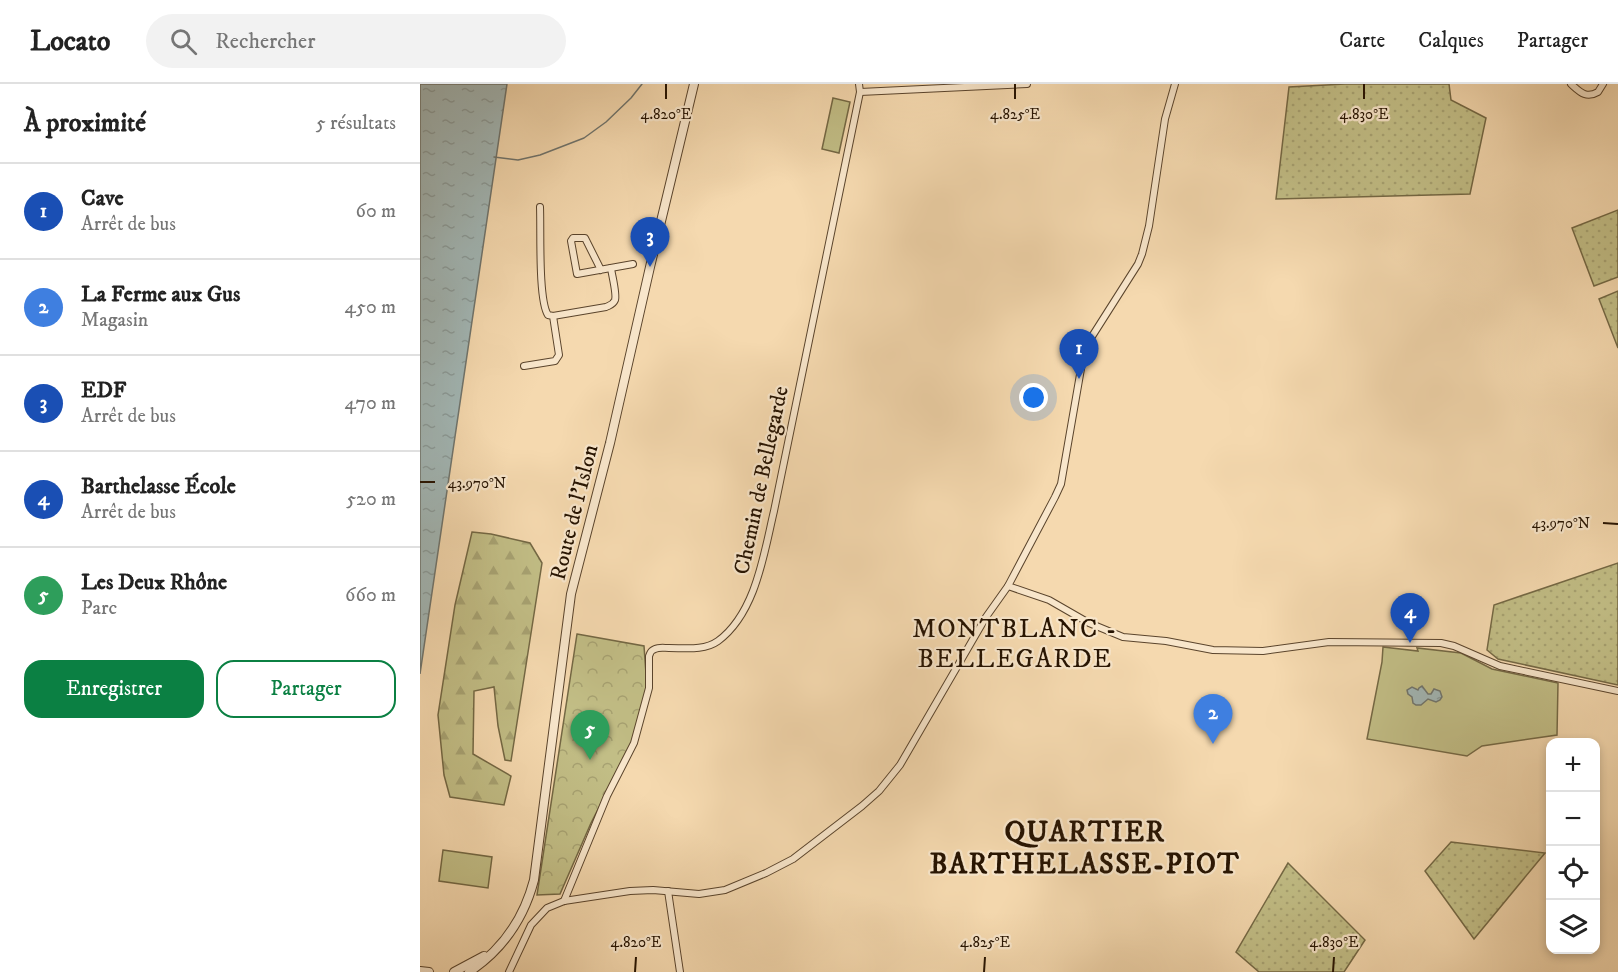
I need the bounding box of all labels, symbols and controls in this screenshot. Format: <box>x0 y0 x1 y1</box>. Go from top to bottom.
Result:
search box <box>146 14 566 68</box>
text: Locato <box>30 24 110 59</box>
icon: search <box>167 25 200 58</box>
text: Rechercher <box>215 28 315 55</box>
text: Carte <box>1339 28 1385 54</box>
text: Calques <box>1418 28 1484 54</box>
text: Partager <box>1517 28 1588 54</box>
text: 4.820°E <box>641 105 692 124</box>
text: 4.825°E <box>990 105 1040 124</box>
text: 4.830°E <box>1339 105 1389 124</box>
text: À proximité <box>24 107 146 140</box>
text: 5 résultats <box>316 111 396 136</box>
text: Cave <box>81 185 124 212</box>
text: 1 <box>40 199 47 224</box>
text: 60 m <box>356 199 396 224</box>
text: Arrêt de bus <box>81 212 176 237</box>
pin: 3 <box>630 218 670 267</box>
text: La Ferme aux Gus <box>81 281 240 308</box>
text: 2 <box>39 295 48 320</box>
text: 450 m <box>345 295 396 320</box>
text: Magasin <box>81 308 148 333</box>
pin: 1 <box>1060 330 1098 379</box>
text: EDF <box>81 377 126 404</box>
your location <box>1019 383 1048 412</box>
street label: Chemin de Bellegarde <box>728 384 795 577</box>
text: 3 <box>40 391 47 416</box>
text: 470 m <box>345 391 396 416</box>
text: Arrêt de bus <box>81 404 176 429</box>
street label: Route de l'Islon <box>545 441 604 583</box>
text: Barthelasse École <box>81 473 236 500</box>
text: 43.970°N <box>448 474 506 493</box>
text: 4 <box>38 487 49 512</box>
text: 520 m <box>346 487 396 512</box>
text: Arrêt de bus <box>81 500 176 525</box>
text: 43.970°N <box>1532 514 1590 533</box>
text: Les Deux Rhône <box>81 569 227 596</box>
text: 5 <box>39 583 48 608</box>
text: 660 m <box>345 583 396 608</box>
pin: 4 <box>1390 594 1430 643</box>
text: Parc <box>81 596 117 621</box>
district label: MONTBLANC - BELLEGARDE <box>912 613 1118 676</box>
button: Enregistrer <box>24 660 204 718</box>
button: Partager <box>216 660 396 718</box>
pin: 2 <box>1194 694 1232 744</box>
pin: 5 <box>570 710 610 760</box>
map controls <box>1546 738 1600 954</box>
button: + <box>1546 738 1600 792</box>
button: − <box>1546 792 1600 846</box>
district label: QUARTIER BARTHELASSE-PIOT <box>930 815 1240 882</box>
button: locate <box>1546 846 1600 900</box>
button: layers <box>1546 900 1600 954</box>
text: 4.820°E <box>611 933 662 952</box>
text: 4.825°E <box>960 933 1010 952</box>
text: 4.830°E <box>1309 933 1359 952</box>

